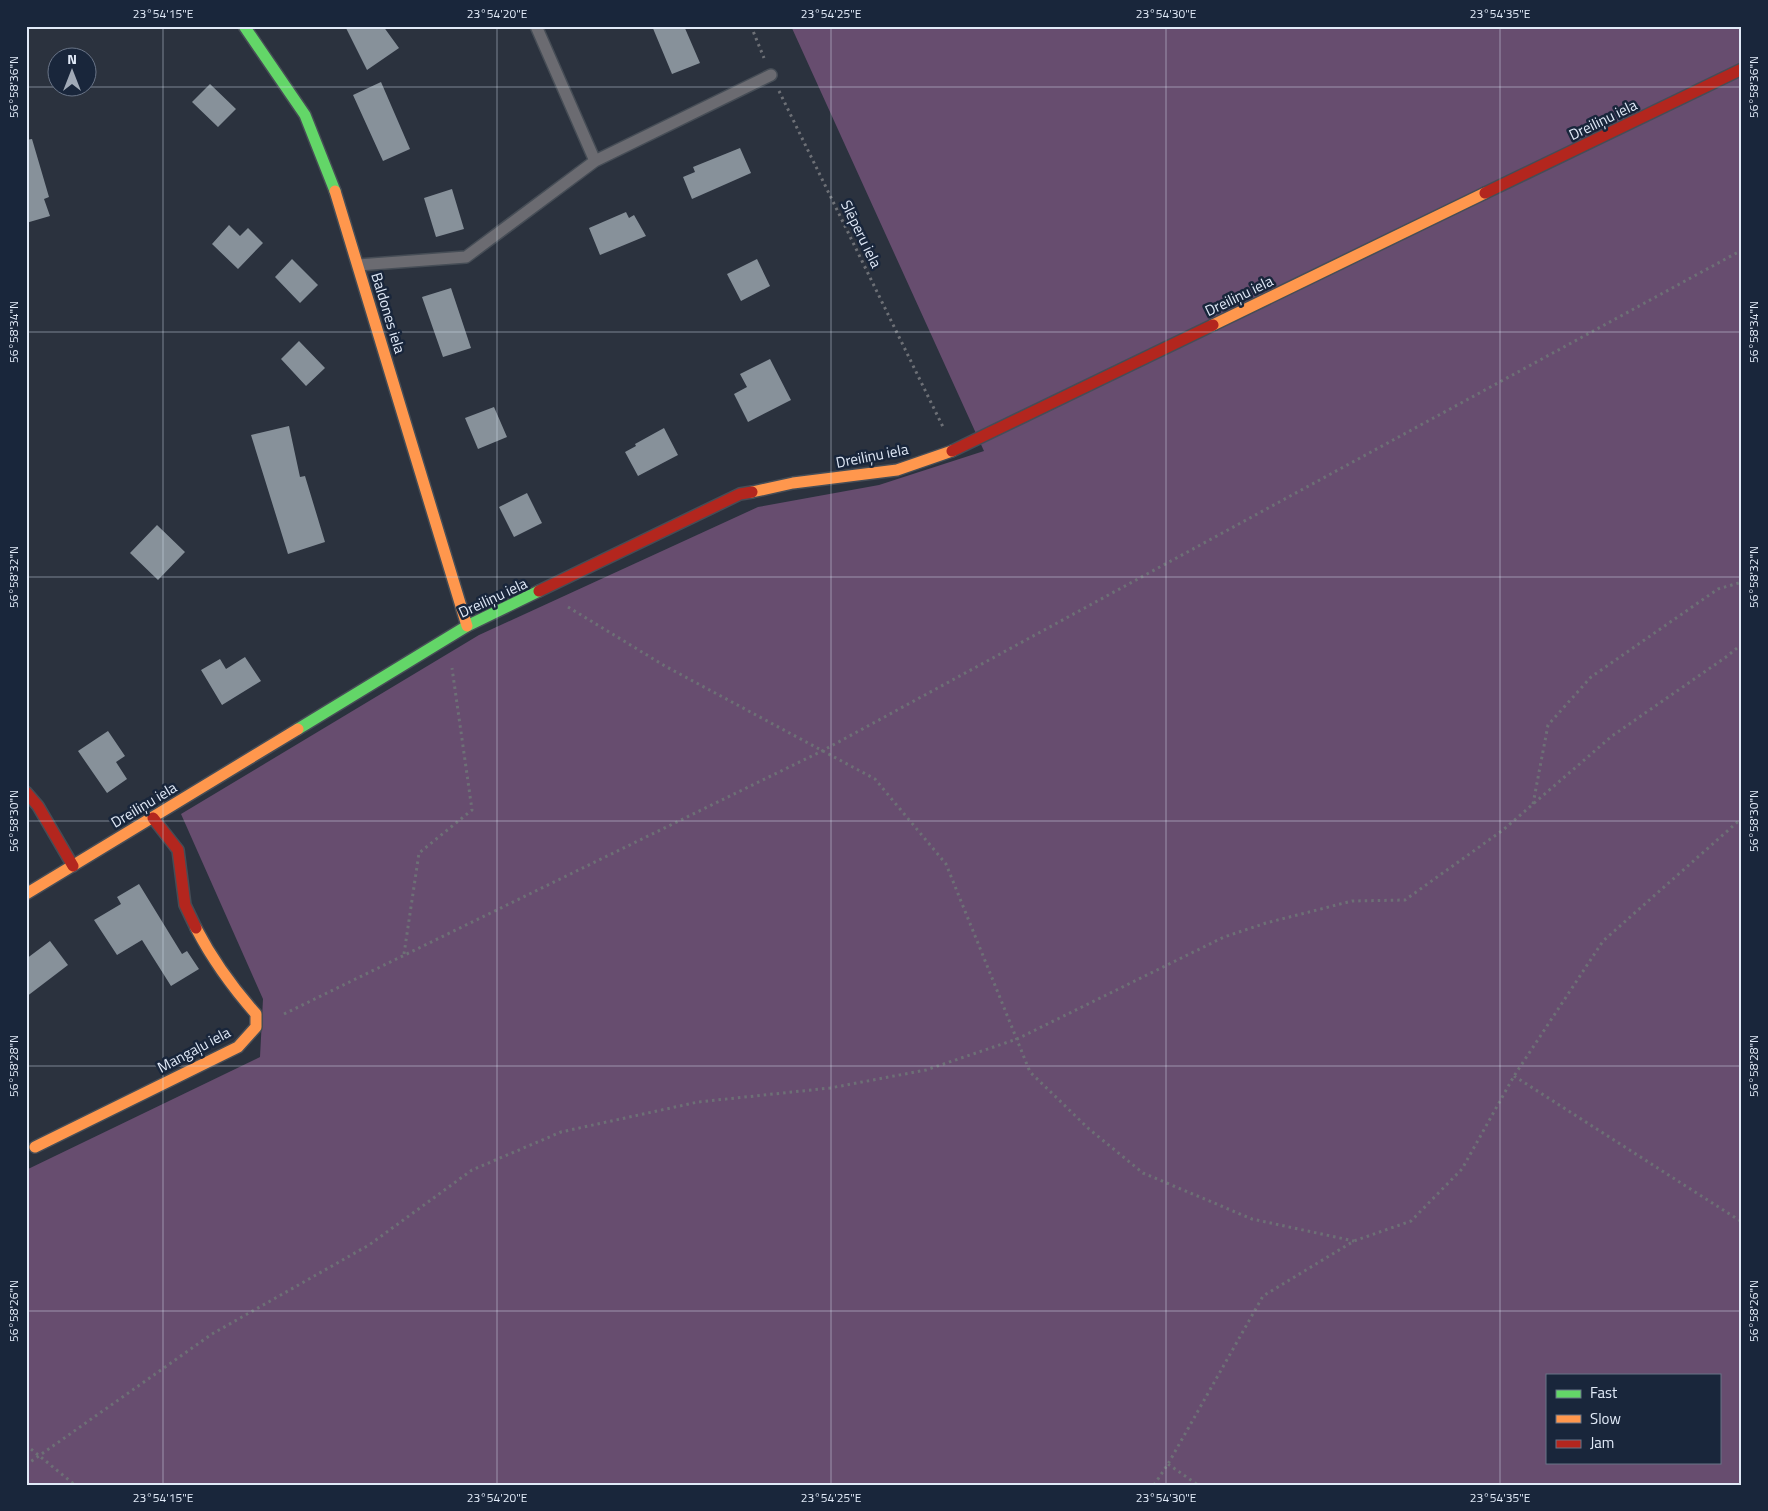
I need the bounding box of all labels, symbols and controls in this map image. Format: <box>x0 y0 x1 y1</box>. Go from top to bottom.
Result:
text: 23°54'15"E <box>133 4 194 23</box>
text: 23°54'20"E <box>467 4 528 23</box>
text: 23°54'25"E <box>801 4 862 23</box>
text: 23°54'30"E <box>1136 4 1197 23</box>
text: 23°54'35"E <box>1470 4 1531 23</box>
north arrow <box>48 48 98 98</box>
text: N <box>67 48 77 69</box>
text: 56°58'36"N <box>4 56 23 118</box>
text: 56°58'36"N <box>1744 56 1763 118</box>
street label: Dreiliņu iela <box>1565 93 1641 146</box>
street label: Slēperu iela <box>835 196 888 272</box>
street label: Baldones iela <box>365 269 412 357</box>
street label: Dreiliņu iela <box>1201 269 1277 322</box>
text: 56°58'34"N <box>4 301 23 363</box>
text: 56°58'34"N <box>1744 301 1763 363</box>
street label: Dreiliņu iela <box>834 437 911 474</box>
text: 56°58'32"N <box>4 546 23 608</box>
text: 56°58'32"N <box>1744 546 1763 608</box>
street label: Dreiliņu iela <box>455 571 531 624</box>
street label: Dreiliņu iela <box>106 776 182 833</box>
text: 56°58'30"N <box>4 790 23 852</box>
text: 56°58'30"N <box>1744 790 1763 852</box>
street label: Mangaļu iela <box>153 1020 235 1078</box>
text: 56°58'28"N <box>4 1035 23 1097</box>
text: 56°58'28"N <box>1744 1035 1763 1097</box>
text: 56°58'26"N <box>4 1280 23 1342</box>
text: 56°58'26"N <box>1744 1280 1763 1342</box>
legend <box>1546 1374 1720 1464</box>
text: Fast <box>1590 1381 1618 1404</box>
text: Slow <box>1590 1407 1621 1430</box>
text: Jam <box>1590 1431 1614 1454</box>
text: 23°54'15"E <box>133 1488 194 1507</box>
text: 23°54'20"E <box>467 1488 528 1507</box>
text: 23°54'25"E <box>801 1488 862 1507</box>
text: 23°54'30"E <box>1136 1488 1197 1507</box>
text: 23°54'35"E <box>1470 1488 1531 1507</box>

